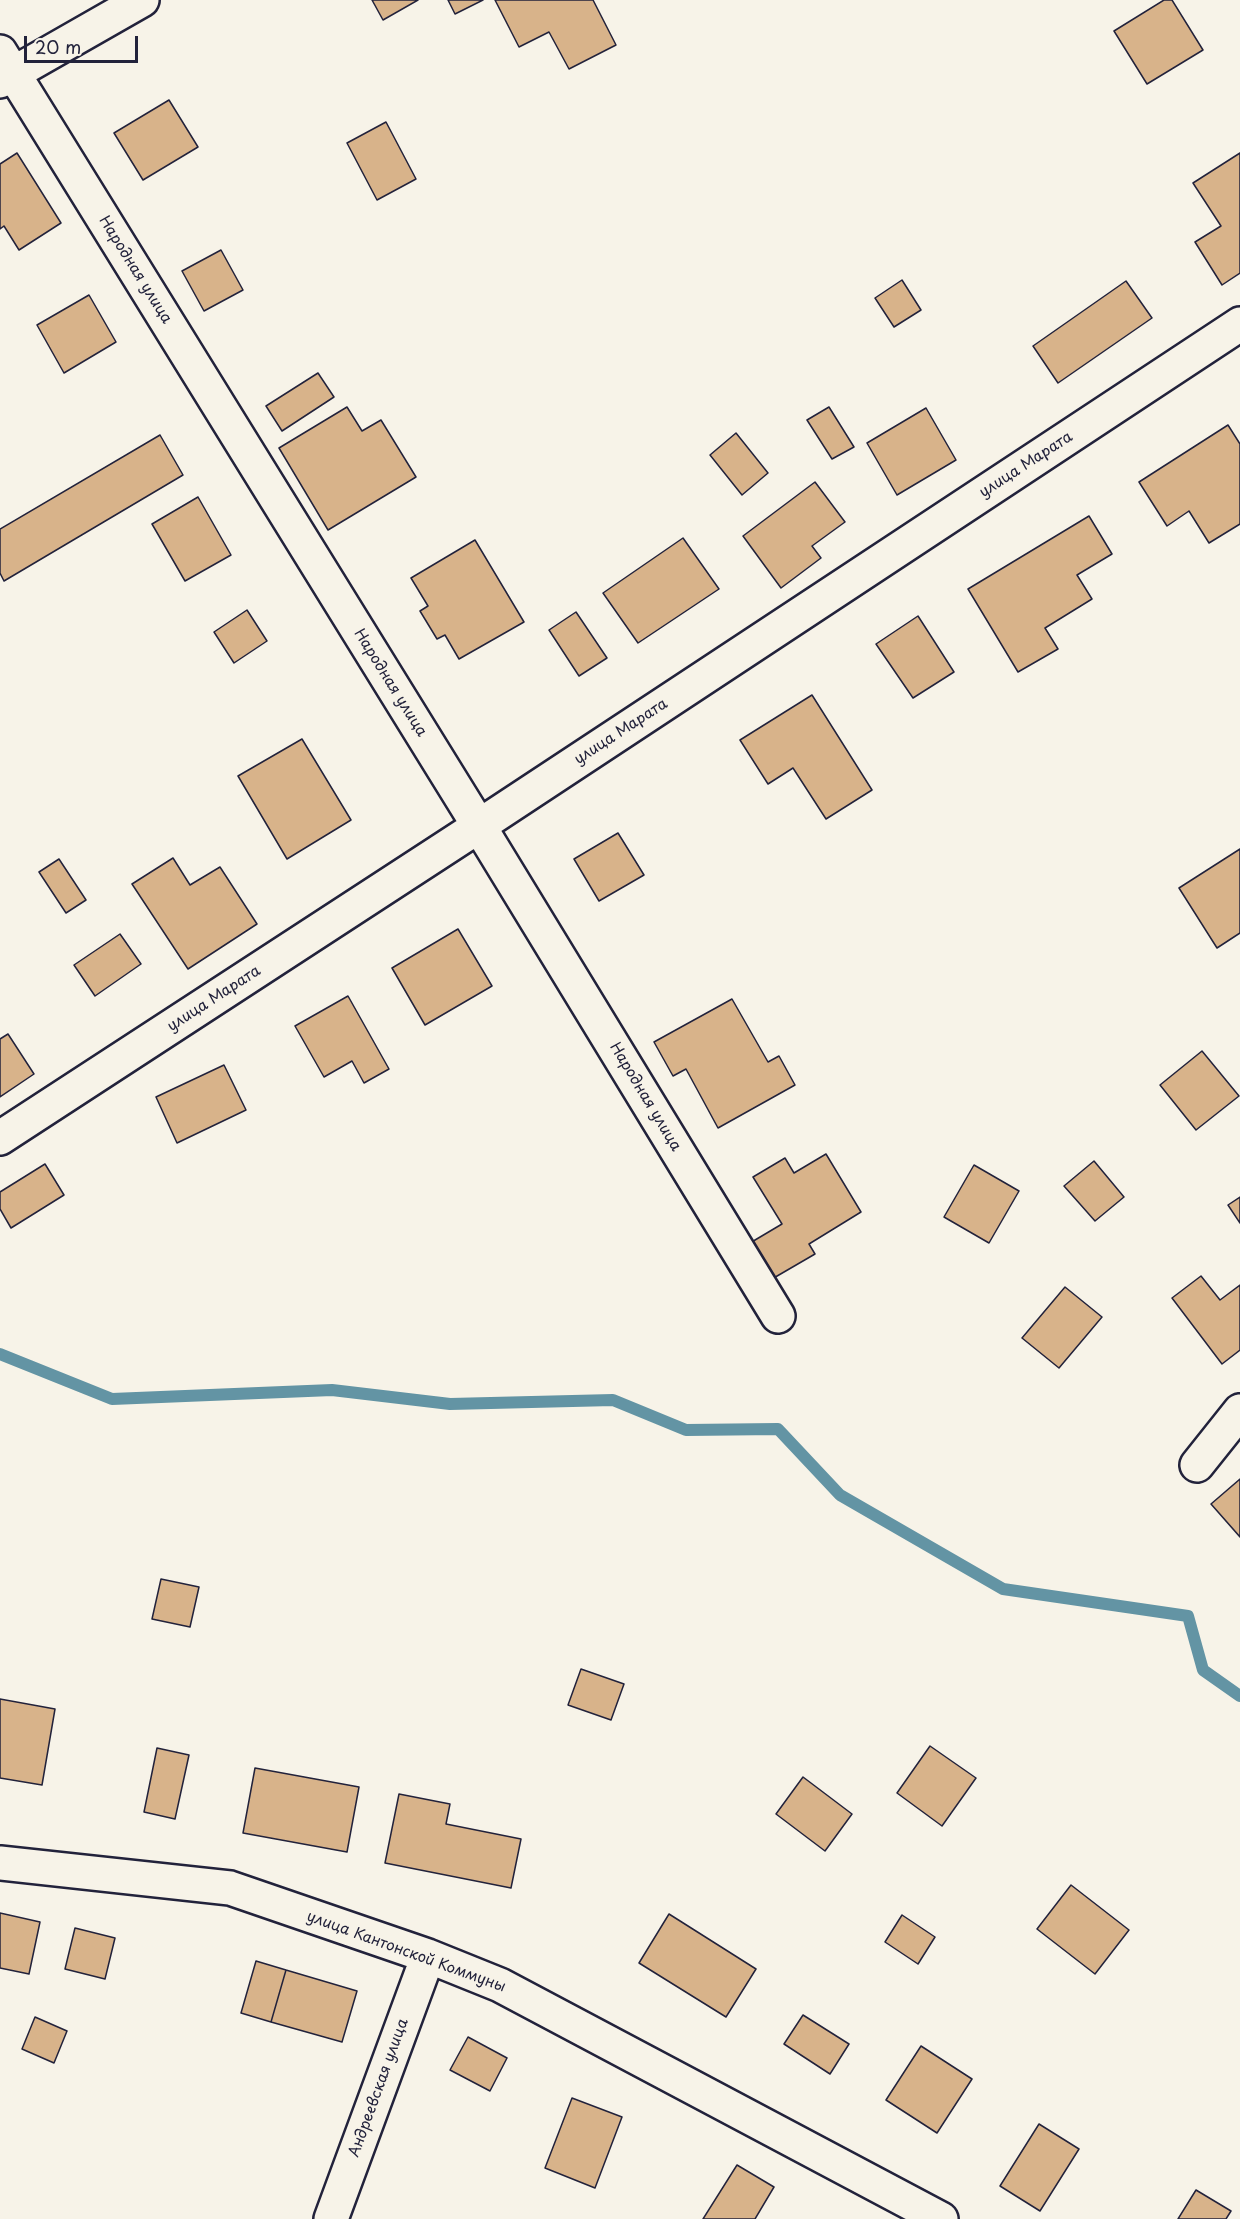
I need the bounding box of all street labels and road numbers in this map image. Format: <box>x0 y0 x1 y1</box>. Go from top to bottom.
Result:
street label: Народная улица <box>95 213 175 327</box>
street label: улица Марата <box>976 428 1076 502</box>
street label: Народная улица <box>350 626 430 740</box>
street label: улица Марата <box>571 695 671 769</box>
street label: улица Марата <box>164 962 264 1036</box>
street label: Народная улица <box>605 1039 685 1155</box>
street label: улица Кантонской Коммуны <box>304 1908 508 1996</box>
street label: Андреевская улица <box>346 2016 412 2160</box>

